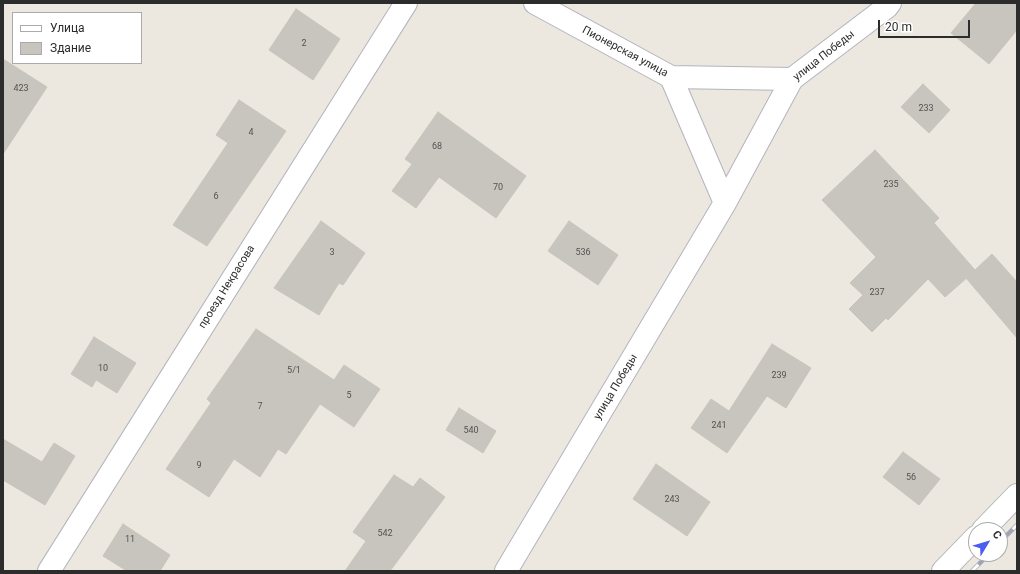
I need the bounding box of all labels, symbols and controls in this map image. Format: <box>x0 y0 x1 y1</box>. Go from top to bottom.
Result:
legend <box>12 12 142 64</box>
scale bar <box>880 12 972 38</box>
text: 20 m <box>885 20 912 34</box>
text: Улица <box>50 21 85 35</box>
street label: Пионерская улица <box>580 24 670 80</box>
street label: улица Победы <box>791 28 857 84</box>
house number: 2 <box>301 39 307 49</box>
text: Здание <box>50 41 91 55</box>
house number: 423 <box>13 84 29 94</box>
house number: 233 <box>918 104 934 114</box>
house number: 4 <box>248 128 254 138</box>
house number: 68 <box>432 142 442 152</box>
house number: 235 <box>883 180 899 190</box>
house number: 70 <box>493 183 503 193</box>
house number: 6 <box>213 192 219 202</box>
street label: проезд Некрасова <box>196 243 258 331</box>
house number: 3 <box>329 248 335 258</box>
house number: 536 <box>575 248 591 258</box>
house number: 237 <box>869 288 885 298</box>
street label: улица Победы <box>591 352 641 422</box>
house number: 10 <box>98 364 108 374</box>
house number: 5/1 <box>287 366 301 376</box>
house number: 239 <box>771 371 787 381</box>
house number: 5 <box>346 391 352 401</box>
house number: 7 <box>257 402 263 412</box>
house number: 241 <box>711 421 727 431</box>
house number: 540 <box>463 426 479 436</box>
house number: 9 <box>196 461 202 471</box>
house number: 56 <box>906 473 916 483</box>
house number: 243 <box>664 495 680 505</box>
north arrow <box>968 522 1008 562</box>
text: С <box>990 528 1004 542</box>
house number: 542 <box>377 529 393 539</box>
house number: 11 <box>125 535 135 545</box>

